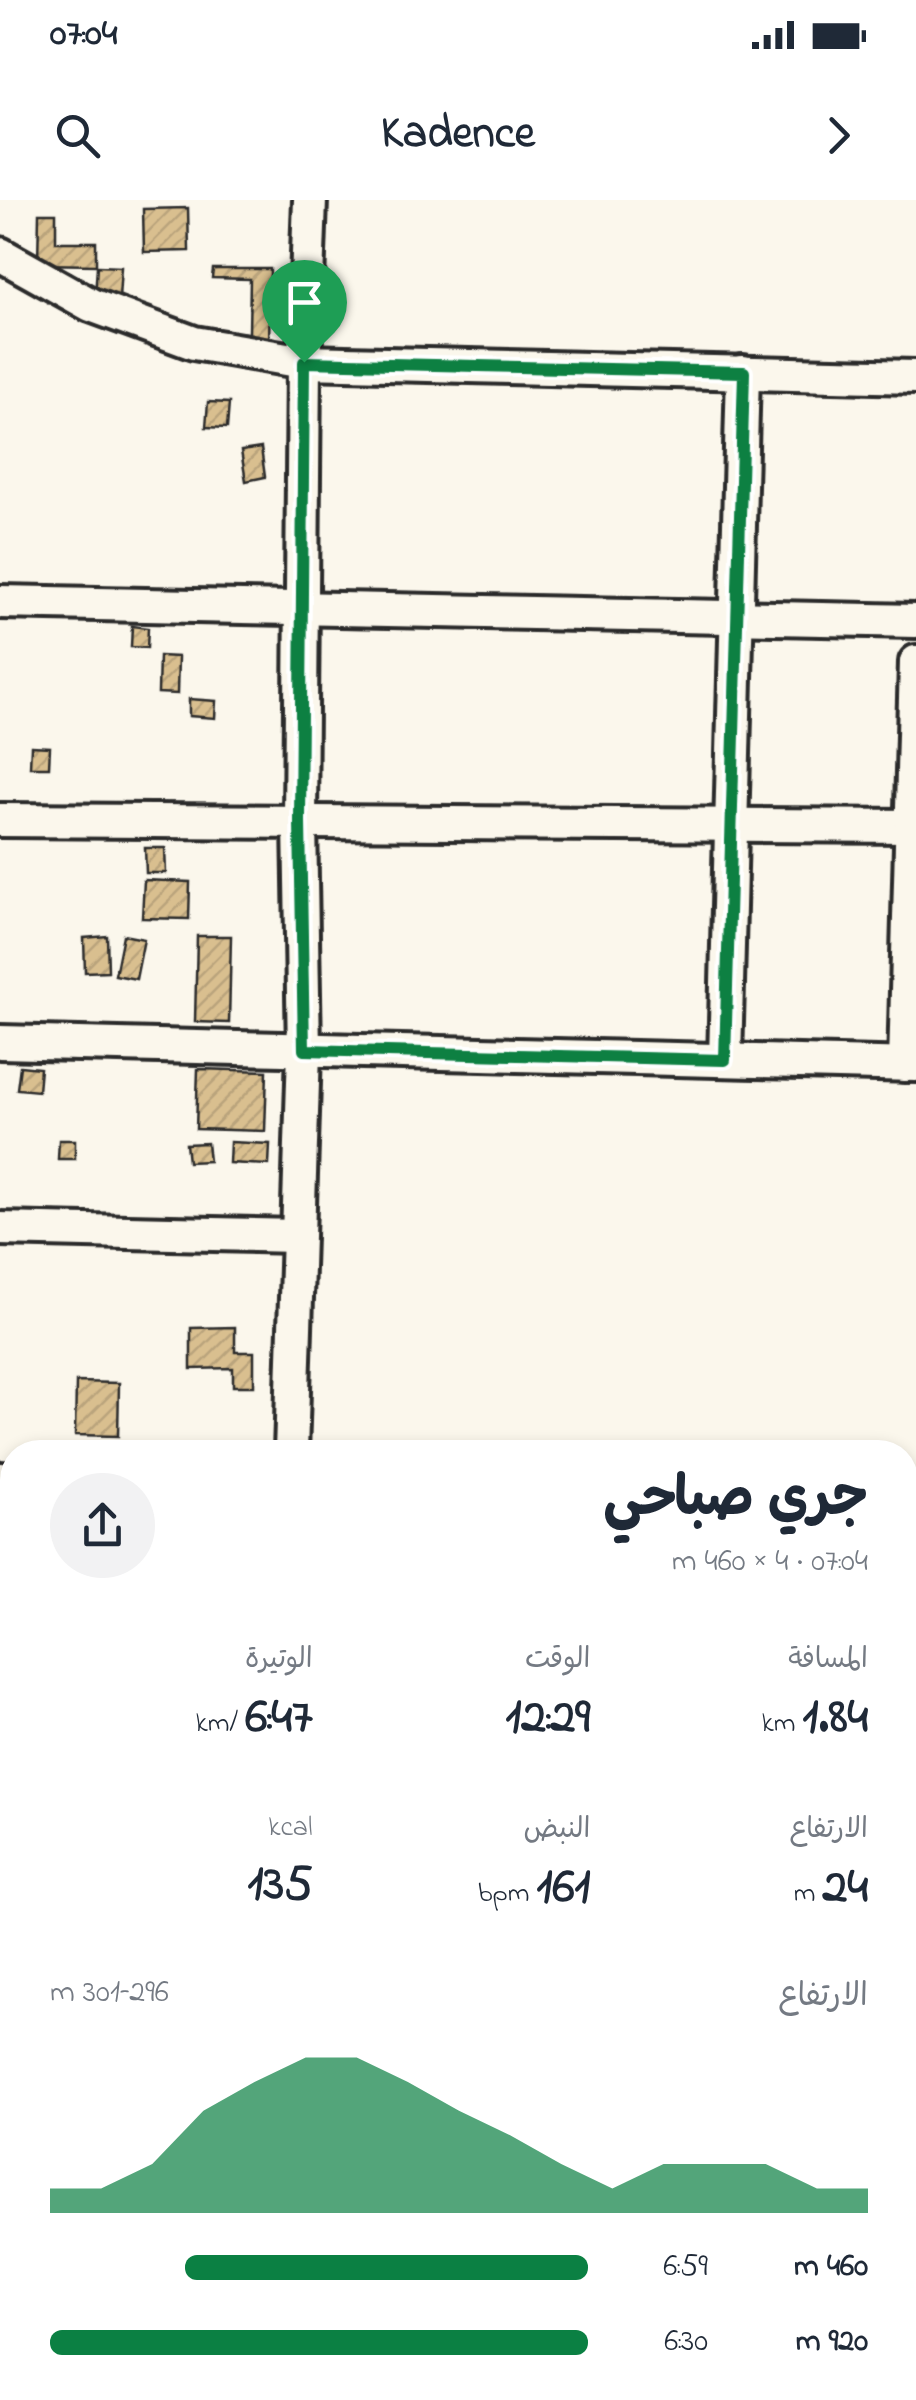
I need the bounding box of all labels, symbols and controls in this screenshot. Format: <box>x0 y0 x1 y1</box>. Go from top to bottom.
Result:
text: 07:04 <box>50 7 117 63</box>
text: Kadence <box>381 102 535 168</box>
icon: search <box>50 108 105 163</box>
icon: forward <box>811 108 866 163</box>
pin <box>262 260 347 363</box>
icon: arrive <box>277 275 332 330</box>
text: جري صباحي <box>603 1461 868 1541</box>
button: share <box>50 1473 155 1578</box>
text: 07:04 · 4 × 460 m <box>672 1539 868 1586</box>
text: الوتيرة <box>245 1640 313 1681</box>
text: الوقت <box>525 1640 590 1681</box>
text: المسافة <box>788 1640 868 1681</box>
text: 6:47 <box>245 1682 313 1755</box>
text: 12:29 <box>505 1682 590 1755</box>
text: 1.84 <box>803 1682 868 1755</box>
text: /km <box>196 1704 245 1745</box>
text: km <box>762 1704 803 1745</box>
text: kcal <box>268 1808 313 1849</box>
text: النبض <box>523 1810 590 1851</box>
text: الارتفاع <box>789 1810 868 1851</box>
text: 135 <box>248 1849 313 1922</box>
text: 161 <box>537 1852 590 1925</box>
text: 24 <box>823 1852 868 1925</box>
text: bpm <box>478 1874 537 1915</box>
text: m <box>794 1874 823 1915</box>
text: 296–301 m <box>50 1970 169 2017</box>
text: الارتفاع <box>778 1974 868 2021</box>
text: 6:59 <box>663 2244 708 2291</box>
text: 460 m <box>794 2244 868 2291</box>
text: 6:30 <box>664 2319 708 2366</box>
text: 920 m <box>796 2319 868 2366</box>

